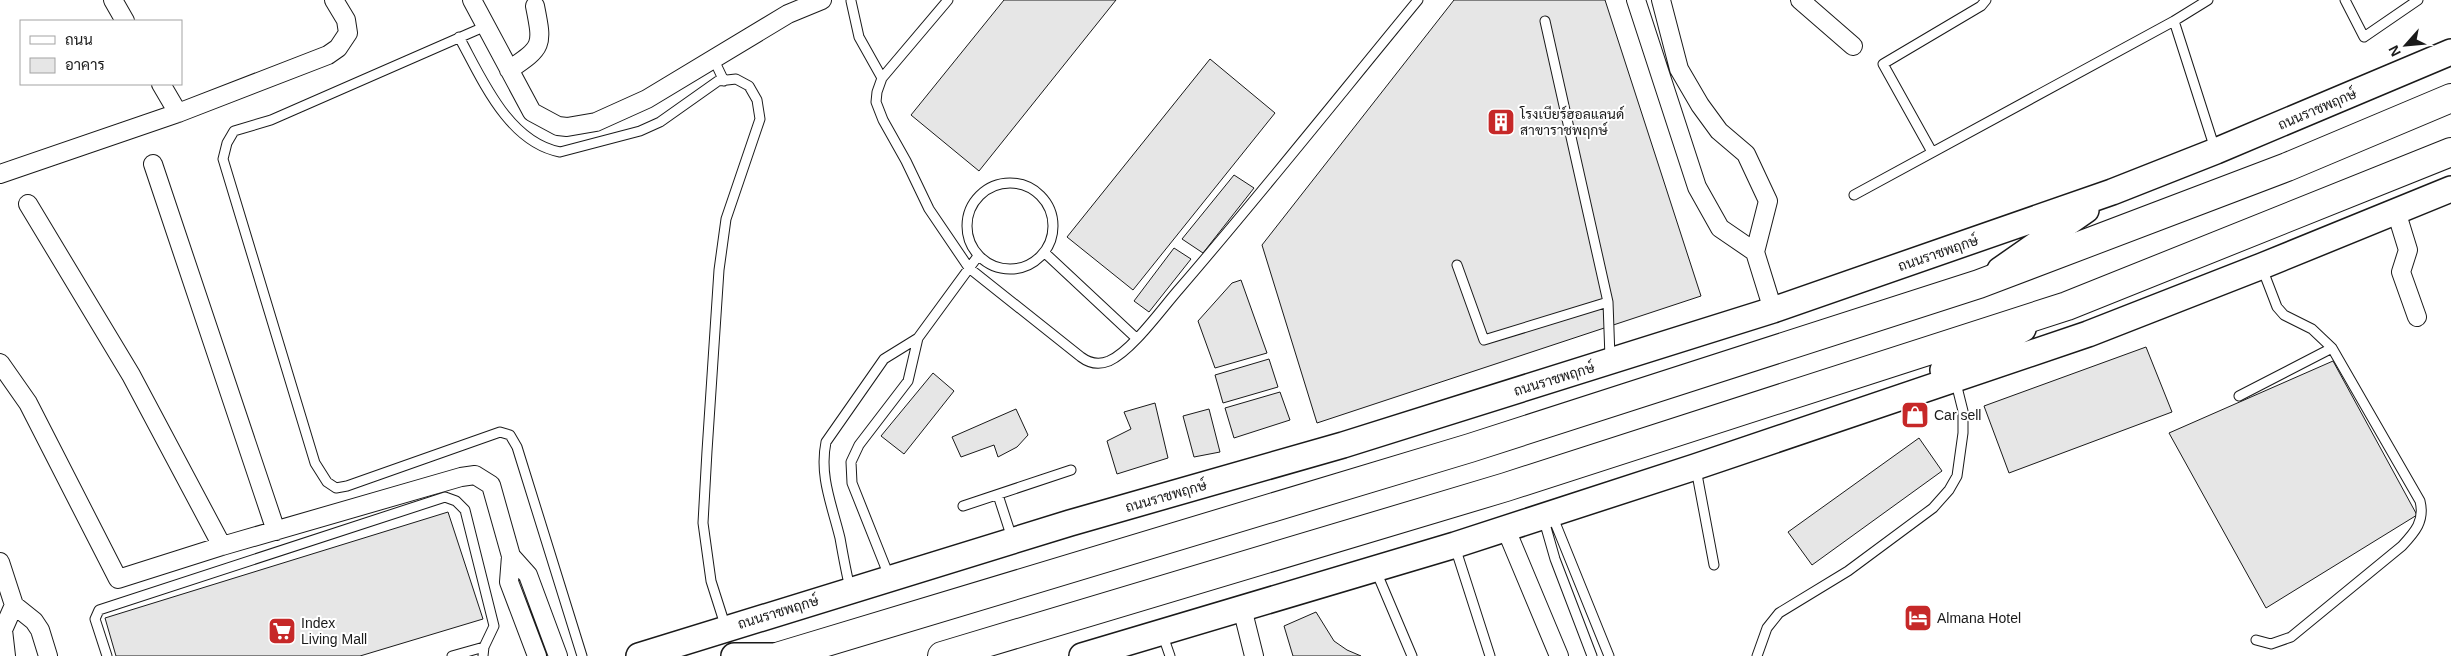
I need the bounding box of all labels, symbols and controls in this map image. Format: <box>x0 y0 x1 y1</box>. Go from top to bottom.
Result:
legend <box>20 20 182 85</box>
north arrow <box>2381 20 2431 70</box>
text: ถนน <box>65 31 93 48</box>
text: N <box>2385 43 2404 59</box>
text: อาคาร <box>65 56 105 73</box>
street label: ถนนราชพฤกษ์ <box>2275 84 2360 134</box>
place label: โรงเบียร์ฮอลแลนด์ สาขาราชพฤกษ์ <box>1519 105 1624 139</box>
building icon: โรงเบียร์ฮอลแลนด์ สาขาราชพฤกษ์ <box>1486 107 1516 137</box>
street label: ถนนราชพฤกษ์ <box>1895 231 1981 275</box>
street label: ถนนราชพฤกษ์ <box>1511 358 1597 400</box>
shop icon: Car sell <box>1900 400 1930 430</box>
place label: Car sell <box>1934 407 1981 423</box>
street label: ถนนราชพฤกษ์ <box>1123 476 1209 516</box>
street label: ถนนราชพฤกษ์ <box>735 591 821 633</box>
hotel icon: Almana Hotel <box>1903 603 1933 633</box>
place label: Almana Hotel <box>1937 610 2021 626</box>
place label: Index Living Mall <box>301 615 367 647</box>
supermarket icon: Index Living Mall <box>267 616 297 646</box>

